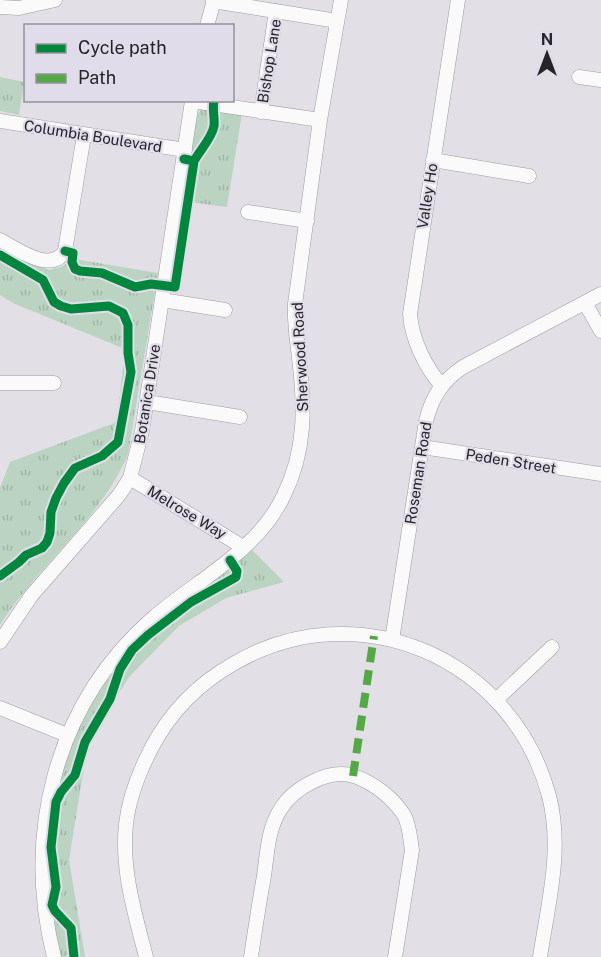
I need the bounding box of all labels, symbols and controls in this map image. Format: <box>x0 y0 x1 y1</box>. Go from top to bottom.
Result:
street label: Bishop Lane <box>254 18 284 104</box>
legend <box>24 24 234 102</box>
north arrow <box>517 24 577 84</box>
text: N <box>541 30 553 49</box>
text: Cycle path <box>78 37 167 58</box>
text: Path <box>78 67 116 88</box>
street label: Columbia Boulevard <box>23 117 163 155</box>
street label: Valley Ho <box>413 162 441 230</box>
street label: Sherwood Road <box>289 302 311 412</box>
street label: Botanica Drive <box>131 343 163 445</box>
street label: Roseman Road <box>402 421 434 525</box>
street label: Peden Street <box>464 445 558 477</box>
street label: Melrose Way <box>144 482 230 542</box>

